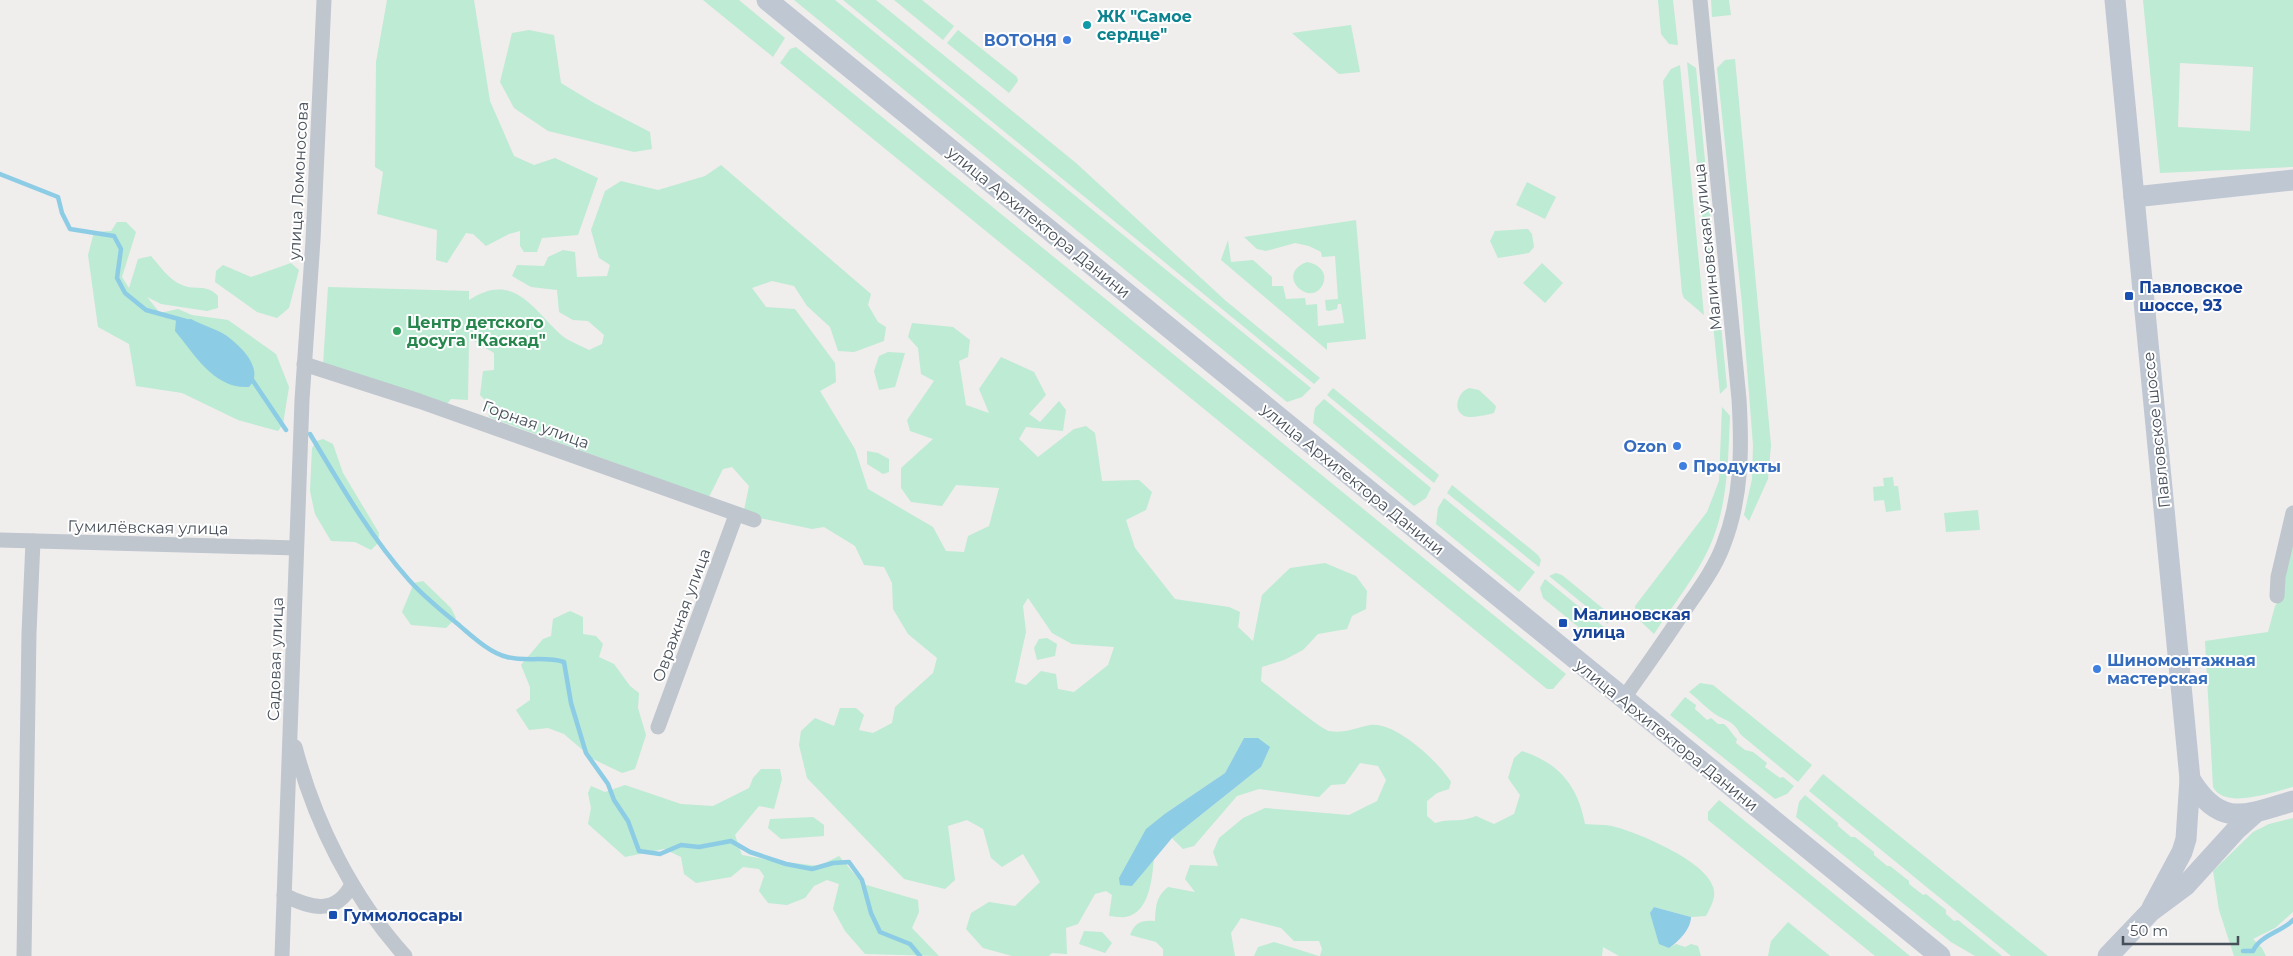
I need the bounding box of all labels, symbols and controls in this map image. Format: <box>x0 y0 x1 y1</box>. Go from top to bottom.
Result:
place label: ЖК "Самое сердце" <box>1097 7 1192 44</box>
marker: ЖК "Самое сердце" <box>1081 19 1093 31</box>
place label: ВОТОНЯ <box>984 31 1057 50</box>
marker: ВОТОНЯ <box>1061 34 1073 46</box>
street label: улица Ломоносова <box>285 101 312 262</box>
street label: улица Архитектора Данини <box>943 142 1134 302</box>
street label: Малиновская улица <box>1689 162 1726 331</box>
place label: Павловское шоссе, 93 <box>2139 278 2243 315</box>
marker: Павловское шоссе, 93 <box>2123 290 2135 302</box>
place label: Центр детского досуга "Каскад" <box>407 313 546 350</box>
marker: Центр детского досуга "Каскад" <box>391 325 403 337</box>
street label: Павловское шоссе <box>2139 351 2174 509</box>
street label: Горная улица <box>480 396 592 453</box>
street label: улица Архитектора Данини <box>1257 399 1448 559</box>
place label: Ozon <box>1623 437 1667 456</box>
marker: Ozon <box>1671 440 1683 452</box>
place label: Продукты <box>1693 457 1781 476</box>
marker: Продукты <box>1677 460 1689 472</box>
street label: Гумилёвская улица <box>67 517 229 538</box>
street label: Овражная улица <box>648 546 714 685</box>
street label: Садовая улица <box>264 597 287 721</box>
place label: Малиновская улица <box>1572 605 1691 642</box>
marker: Малиновская улица <box>1557 617 1569 629</box>
place label: Шиномонтажная мастерская <box>2107 651 2256 688</box>
street label: улица Архитектора Данини <box>1571 655 1762 815</box>
marker: Шиномонтажная мастерская <box>2091 663 2103 675</box>
place label: Гуммолосары <box>343 906 463 925</box>
marker: Гуммолосары <box>327 909 339 921</box>
scale bar <box>2123 914 2238 946</box>
text: 50 m <box>2130 921 2168 940</box>

